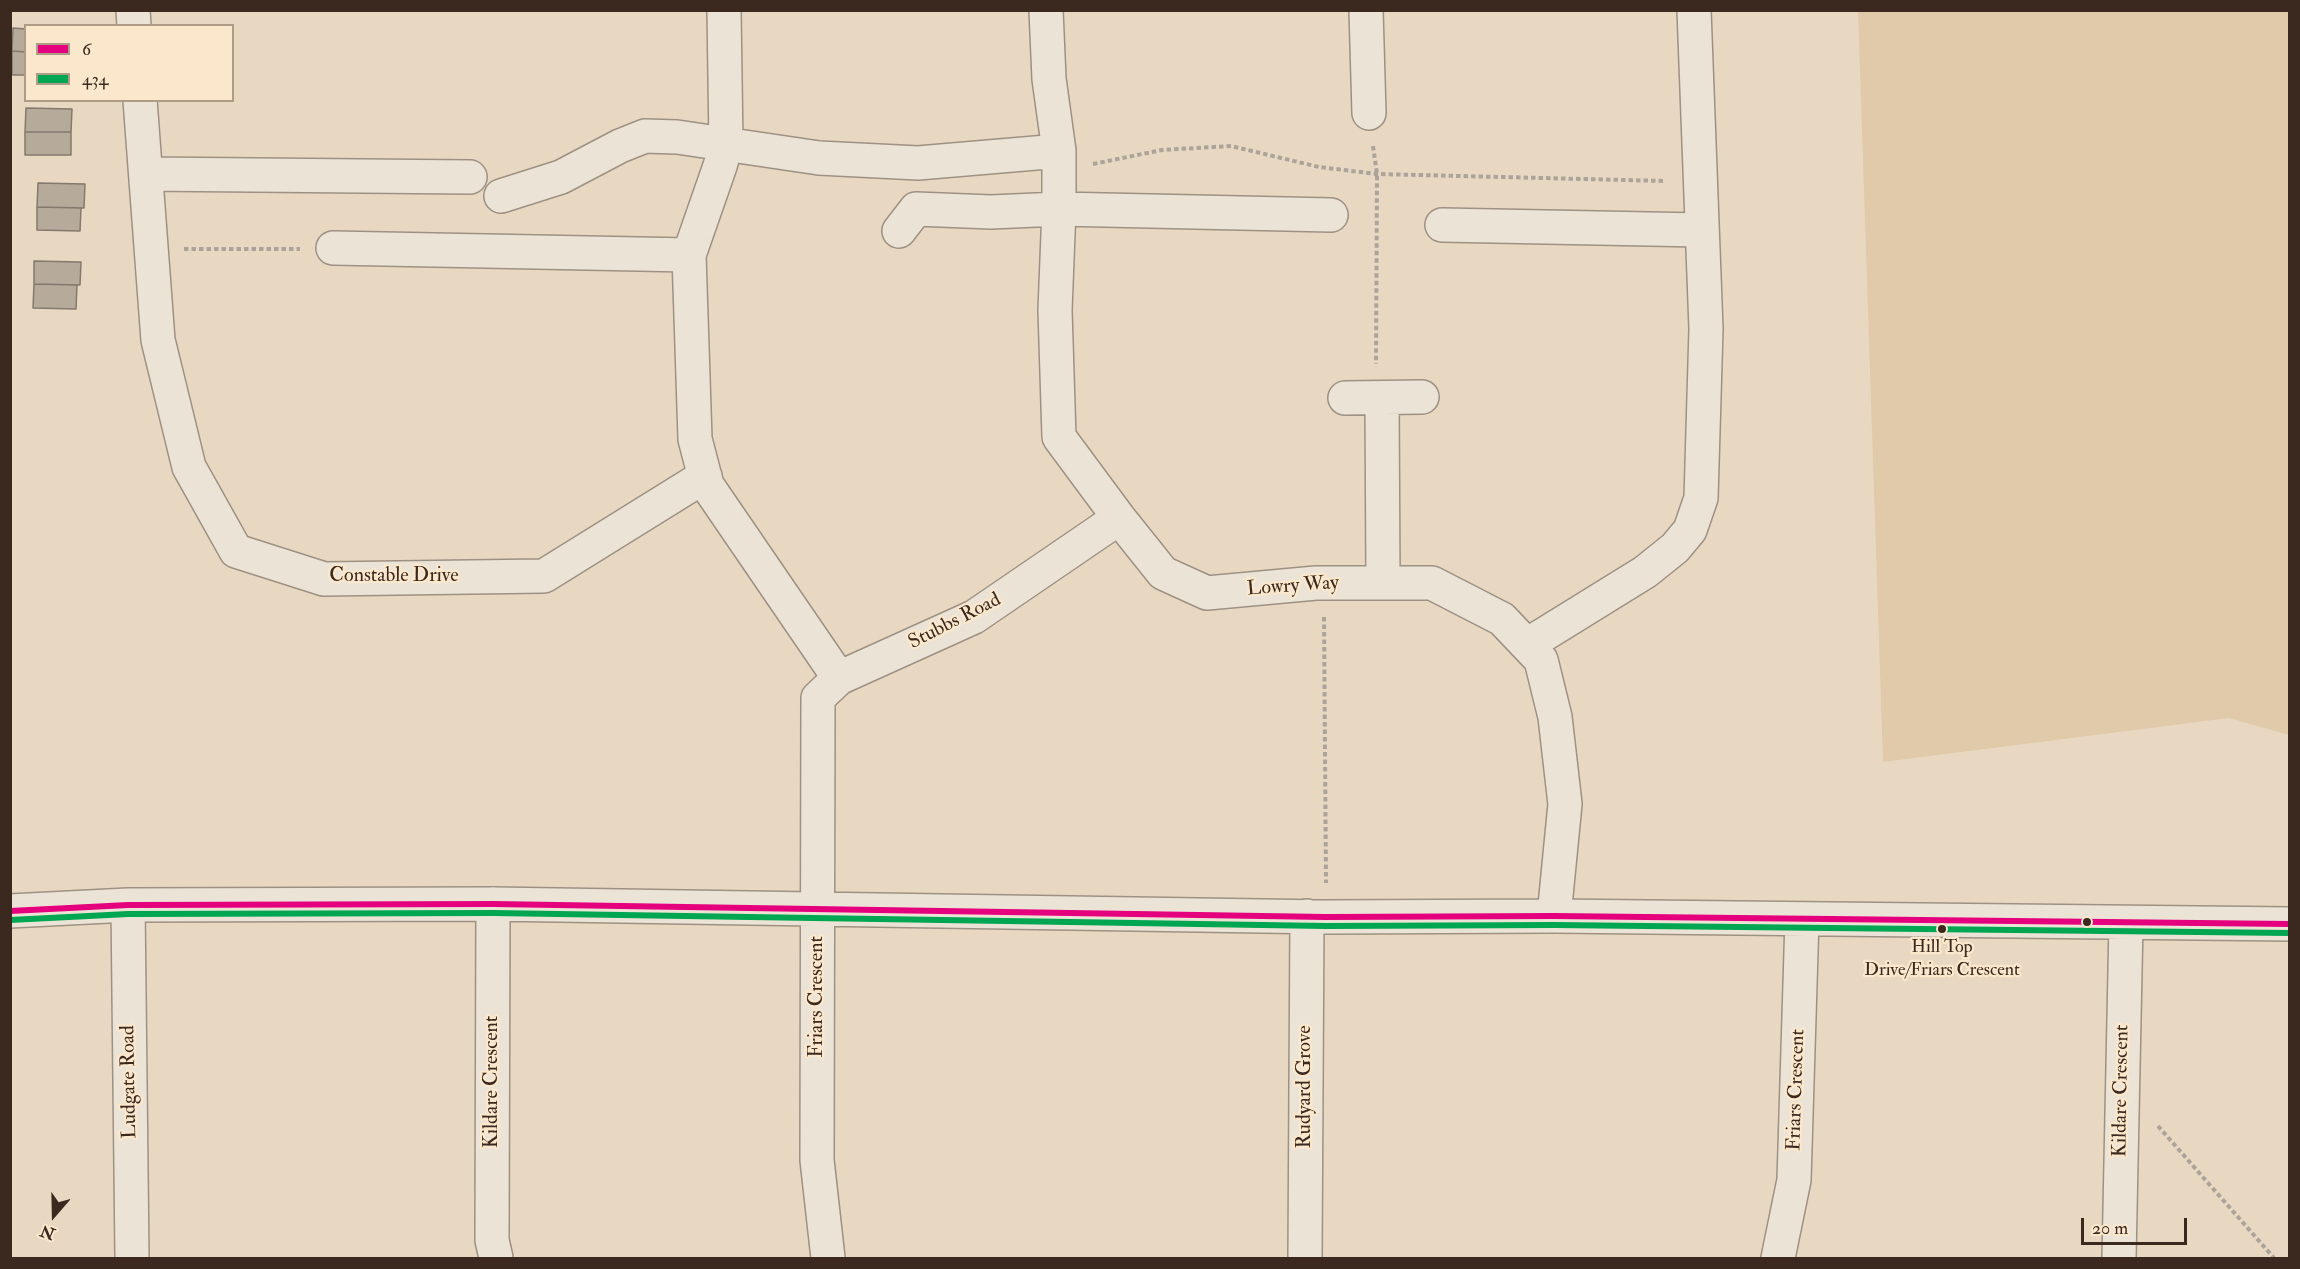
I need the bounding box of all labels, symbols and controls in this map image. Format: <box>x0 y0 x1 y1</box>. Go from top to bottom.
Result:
legend <box>24 24 234 102</box>
text: 6 <box>82 38 91 61</box>
text: 434 <box>82 68 108 91</box>
street label: Constable Drive <box>329 565 459 589</box>
street label: Lowry Way <box>1246 572 1340 602</box>
street label: Stubbs Road <box>905 589 1005 655</box>
unlabelled marker <box>2081 916 2093 928</box>
marker: Hill Top Drive/Friars Crescent <box>1936 923 1948 935</box>
street label: Friars Crescent <box>806 936 830 1058</box>
place label: Hill Top Drive/Friars Crescent <box>1864 937 2020 980</box>
street label: Kildare Crescent <box>481 1016 505 1148</box>
street label: Ludgate Road <box>117 1025 143 1139</box>
street label: Rudyard Grove <box>1294 1025 1318 1149</box>
street label: Kildare Crescent <box>2109 1025 2135 1157</box>
street label: Friars Crescent <box>1783 1029 1811 1151</box>
north arrow <box>24 1185 84 1245</box>
scale bar <box>2084 1206 2190 1244</box>
text: 20 m <box>2092 1217 2128 1240</box>
text: N <box>38 1220 58 1244</box>

